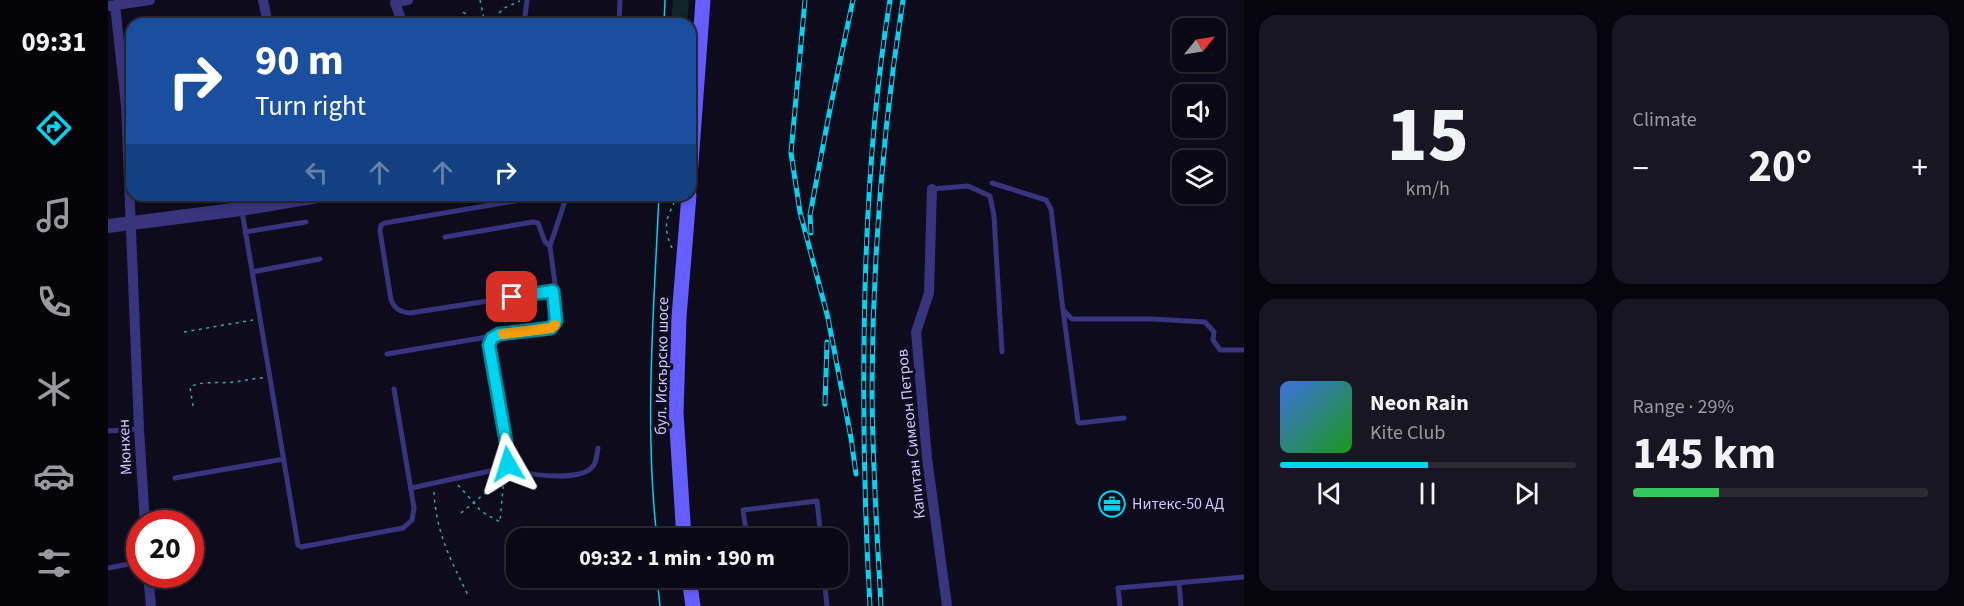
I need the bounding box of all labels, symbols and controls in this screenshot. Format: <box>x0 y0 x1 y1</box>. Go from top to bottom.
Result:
north arrow <box>1172 18 1226 72</box>
map controls <box>1172 18 1226 204</box>
text: 09:31 <box>21 23 87 62</box>
text: 90 m <box>255 31 344 91</box>
icon: right <box>156 42 234 120</box>
text: 15 <box>1387 80 1469 191</box>
button: sound <box>1172 84 1226 138</box>
text: Turn right <box>255 87 366 126</box>
text: Climate <box>1633 106 1697 134</box>
icon: directions <box>33 107 75 149</box>
text: 20° <box>1748 135 1812 199</box>
text: − <box>1633 145 1649 192</box>
text: + <box>1912 145 1928 192</box>
button: layers <box>1172 150 1226 204</box>
icon: left <box>300 156 333 189</box>
icon: ahead <box>363 156 396 189</box>
icon: ahead <box>426 156 459 189</box>
icon: right <box>489 156 522 189</box>
text: km/h <box>1406 175 1450 203</box>
icon: music <box>33 194 75 236</box>
pin <box>486 271 537 322</box>
icon: arrive <box>495 280 528 313</box>
icon: phone <box>33 281 75 323</box>
street label: бул. Искърско шосе <box>650 297 674 435</box>
street label: Капитан Симеон Петров <box>891 348 931 520</box>
icon: climate <box>33 368 75 410</box>
text: Neon Rain <box>1370 387 1469 419</box>
text: Range · 29% <box>1633 393 1734 421</box>
street label: Мюнхен <box>113 418 137 476</box>
text: Kite Club <box>1370 419 1445 447</box>
text: 145 km <box>1633 422 1776 486</box>
position arrow <box>476 432 540 496</box>
icon: car <box>33 455 75 497</box>
icon: previous <box>1313 477 1346 510</box>
icon: pause <box>1411 477 1444 510</box>
icon: next <box>1510 477 1543 510</box>
office icon: Нитекс-50 АД <box>1097 489 1127 519</box>
place label: Нитекс-50 АД <box>1132 493 1224 515</box>
speed limit sign: 20 <box>126 510 204 588</box>
icon: filters <box>33 542 75 584</box>
text: 09:32 · 1 min · 190 m <box>579 542 775 574</box>

